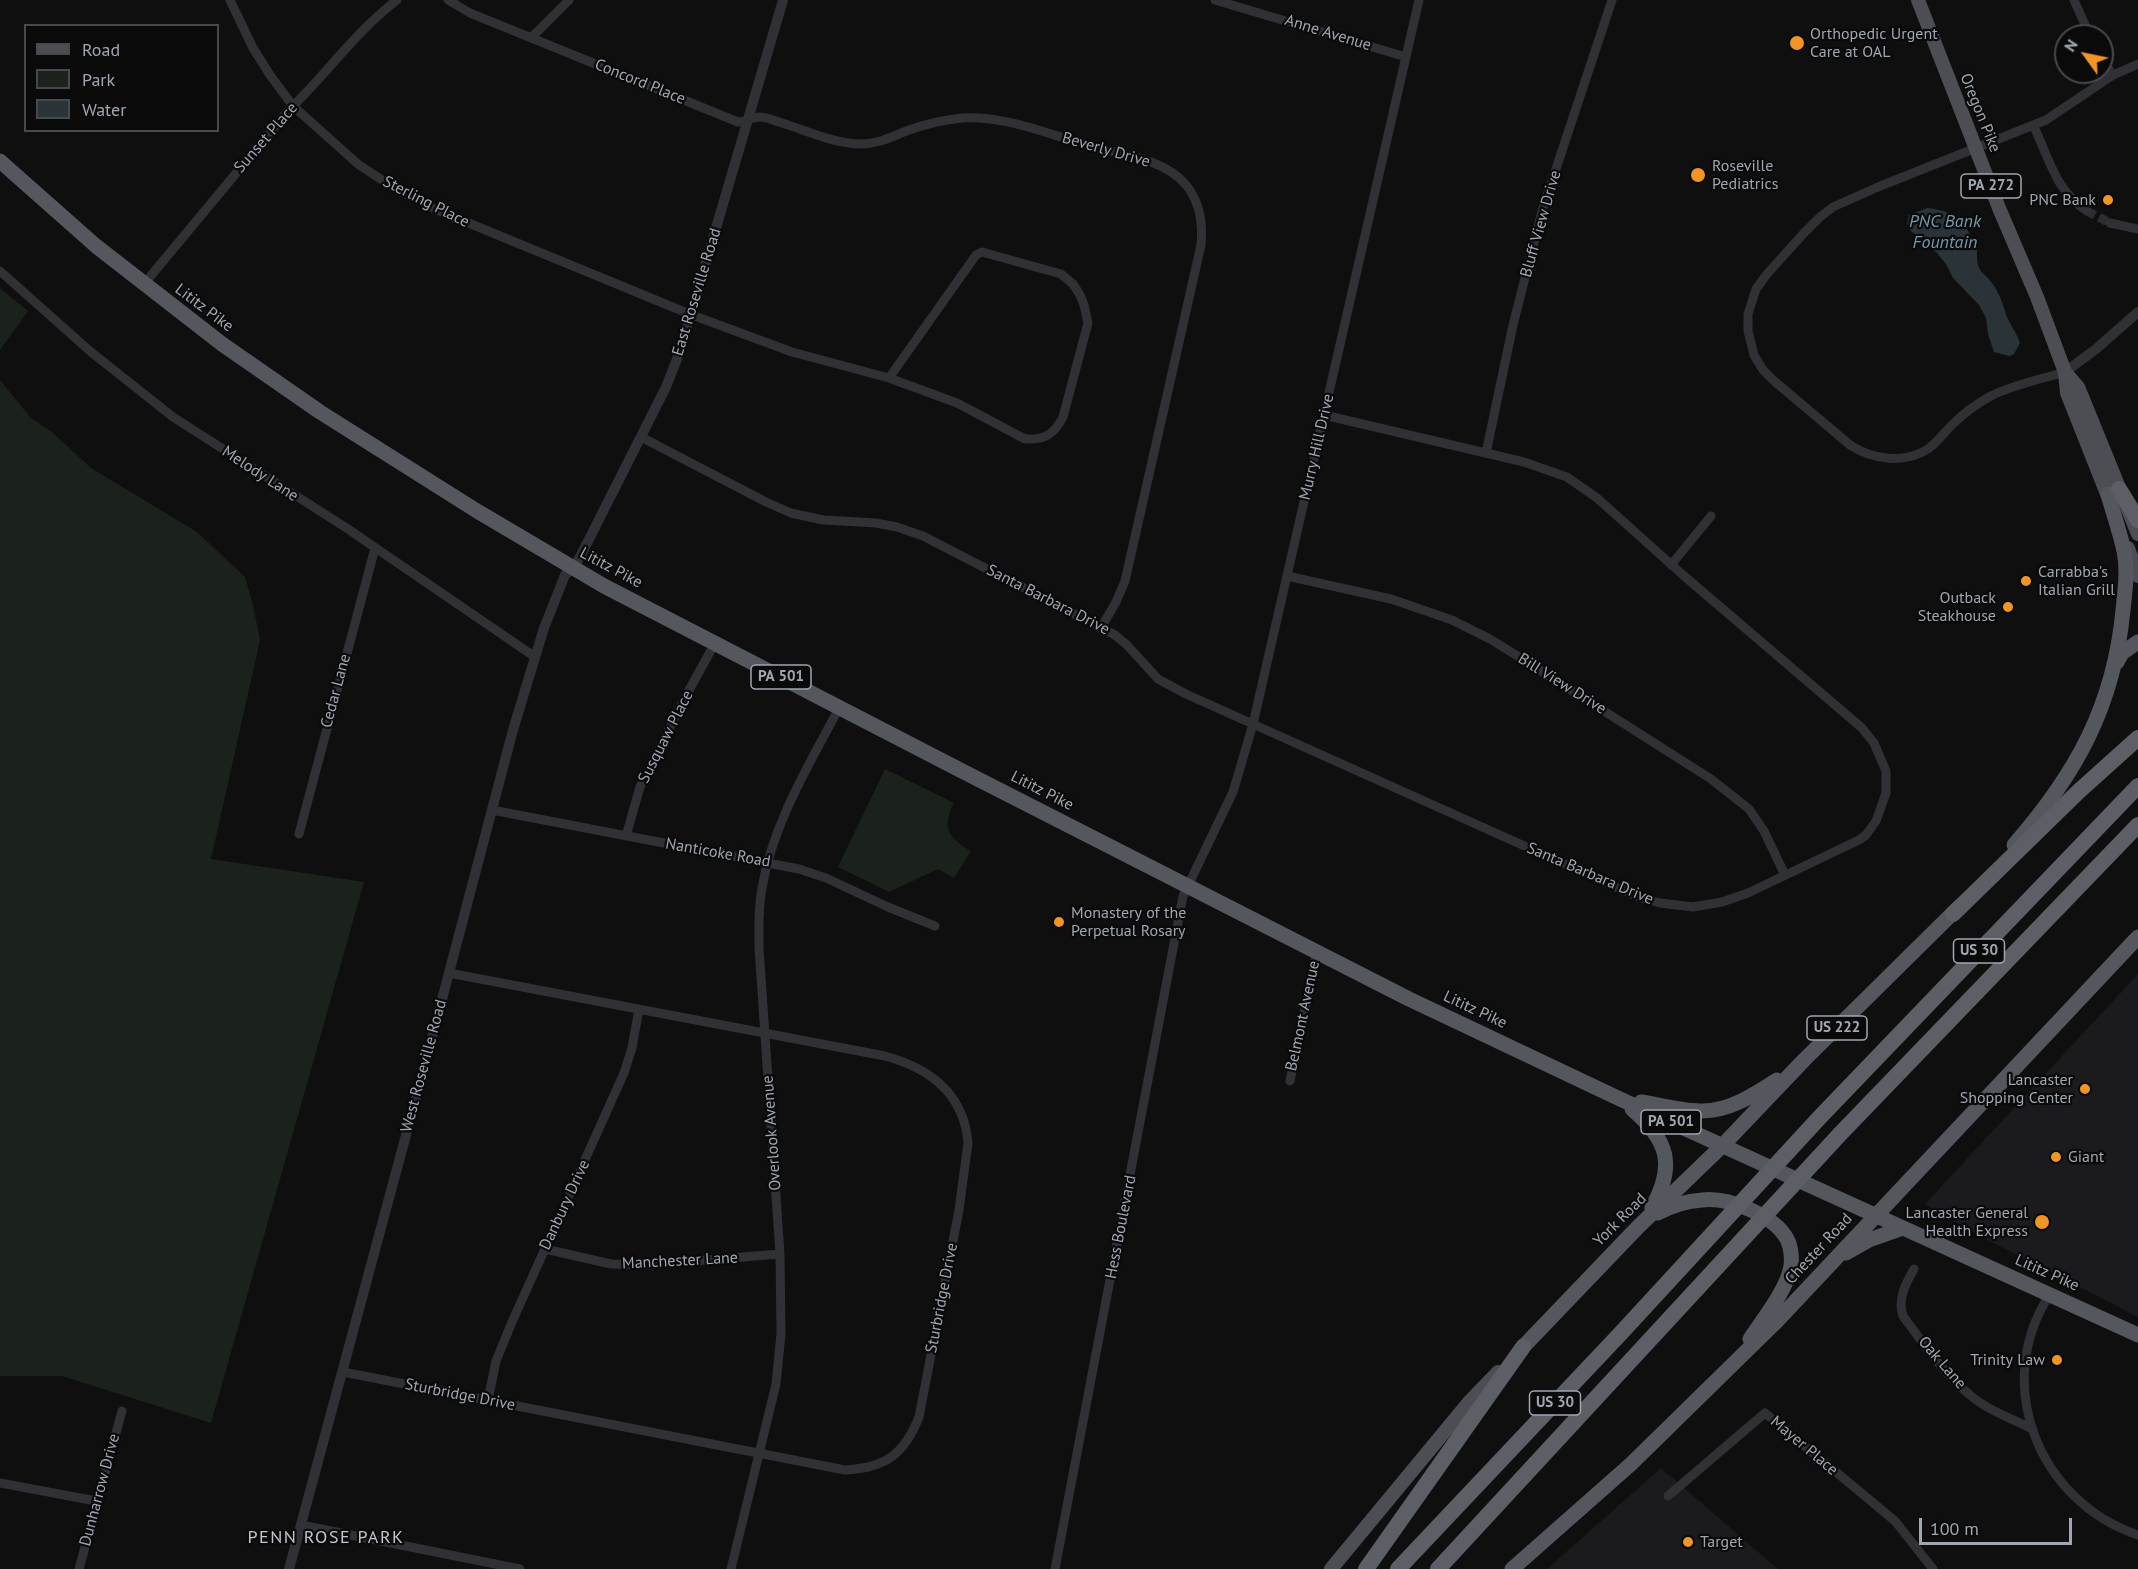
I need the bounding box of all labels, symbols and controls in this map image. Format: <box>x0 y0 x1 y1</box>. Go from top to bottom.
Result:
street label: Anne Avenue <box>1283 11 1373 55</box>
legend <box>24 24 219 132</box>
place label: Orthopedic Urgent Care at OAL <box>1810 24 1938 62</box>
north arrow <box>2054 24 2114 84</box>
marker: Orthopedic Urgent Care at OAL <box>1788 34 1806 52</box>
text: N <box>2059 35 2082 55</box>
text: Road <box>82 38 120 61</box>
street label: Concord Place <box>592 55 688 109</box>
text: Park <box>82 68 115 91</box>
street label: Oregon Pike <box>1955 71 2005 155</box>
text: Water <box>82 98 126 121</box>
street label: Sunset Place <box>230 99 302 177</box>
street label: Beverly Drive <box>1060 128 1152 172</box>
place label: Roseville Pediatrics <box>1712 156 1778 194</box>
marker: Roseville Pediatrics <box>1689 166 1707 184</box>
street label: Bluff View Drive <box>1517 168 1565 280</box>
street label: Sterling Place <box>380 172 472 232</box>
road number: PA 272 <box>1961 174 2021 198</box>
place label: PNC Bank <box>2029 190 2096 210</box>
marker: PNC Bank <box>2101 193 2115 207</box>
water label: PNC Bank Fountain <box>1909 211 1981 254</box>
street label: East Roseville Road <box>668 226 726 358</box>
street label: Lititz Pike <box>171 280 237 336</box>
street label: Murry Hill Drive <box>1295 392 1339 502</box>
street label: Melody Lane <box>218 442 302 506</box>
street label: Lititz Pike <box>576 544 646 592</box>
street label: Santa Barbara Drive <box>983 561 1113 639</box>
place label: Carrabba's Italian Grill <box>2038 562 2115 600</box>
marker: Carrabba's Italian Grill <box>2019 574 2033 588</box>
place label: Outback Steakhouse <box>1918 588 1996 626</box>
marker: Outback Steakhouse <box>2001 600 2015 614</box>
street label: Bill View Drive <box>1514 649 1610 719</box>
street label: Cedar Lane <box>317 652 355 730</box>
road number: PA 501 <box>751 665 811 689</box>
street label: Susquaw Place <box>634 687 698 787</box>
street label: Lititz Pike <box>1007 767 1077 815</box>
street label: Nanticoke Road <box>664 834 772 872</box>
street label: Santa Barbara Drive <box>1524 839 1656 909</box>
place label: Monastery of the Perpetual Rosary <box>1071 903 1186 941</box>
marker: Monastery of the Perpetual Rosary <box>1052 915 1066 929</box>
road number: US 30 <box>1954 939 2004 963</box>
street label: Belmont Avenue <box>1282 959 1324 1073</box>
street label: Lititz Pike <box>1440 987 1510 1033</box>
street label: West Roseville Road <box>397 998 451 1134</box>
road number: US 222 <box>1807 1016 1867 1040</box>
place label: Lancaster Shopping Center <box>1960 1070 2073 1108</box>
street label: Overlook Avenue <box>758 1075 786 1191</box>
marker: Lancaster Shopping Center <box>2078 1082 2092 1096</box>
road number: PA 501 <box>1641 1110 1701 1134</box>
place label: Giant <box>2068 1147 2104 1167</box>
marker: Giant <box>2049 1150 2063 1164</box>
street label: Danbury Drive <box>536 1157 594 1253</box>
street label: Hess Boulevard <box>1102 1173 1140 1281</box>
street label: York Road <box>1589 1189 1651 1251</box>
place label: Lancaster General Health Express <box>1906 1203 2028 1241</box>
street label: Chester Road <box>1781 1210 1857 1288</box>
marker: Lancaster General Health Express <box>2033 1213 2051 1231</box>
street label: Sturbridge Drive <box>922 1241 962 1355</box>
street label: Manchester Lane <box>622 1248 738 1274</box>
street label: Lititz Pike <box>2012 1250 2082 1296</box>
street label: Oak Lane <box>1914 1333 1970 1393</box>
place label: Trinity Law <box>1970 1350 2045 1370</box>
marker: Trinity Law <box>2050 1353 2064 1367</box>
street label: Sturbridge Drive <box>403 1375 517 1415</box>
road number: US 30 <box>1530 1391 1580 1415</box>
street label: Mayer Place <box>1766 1412 1842 1480</box>
street label: Dunharrow Drive <box>76 1432 124 1548</box>
scale bar <box>1922 1506 2075 1544</box>
text: 100 m <box>1930 1517 1979 1540</box>
district label: PENN ROSE PARK <box>247 1527 405 1549</box>
place label: Target <box>1700 1532 1743 1552</box>
marker: Target <box>1681 1535 1695 1549</box>

